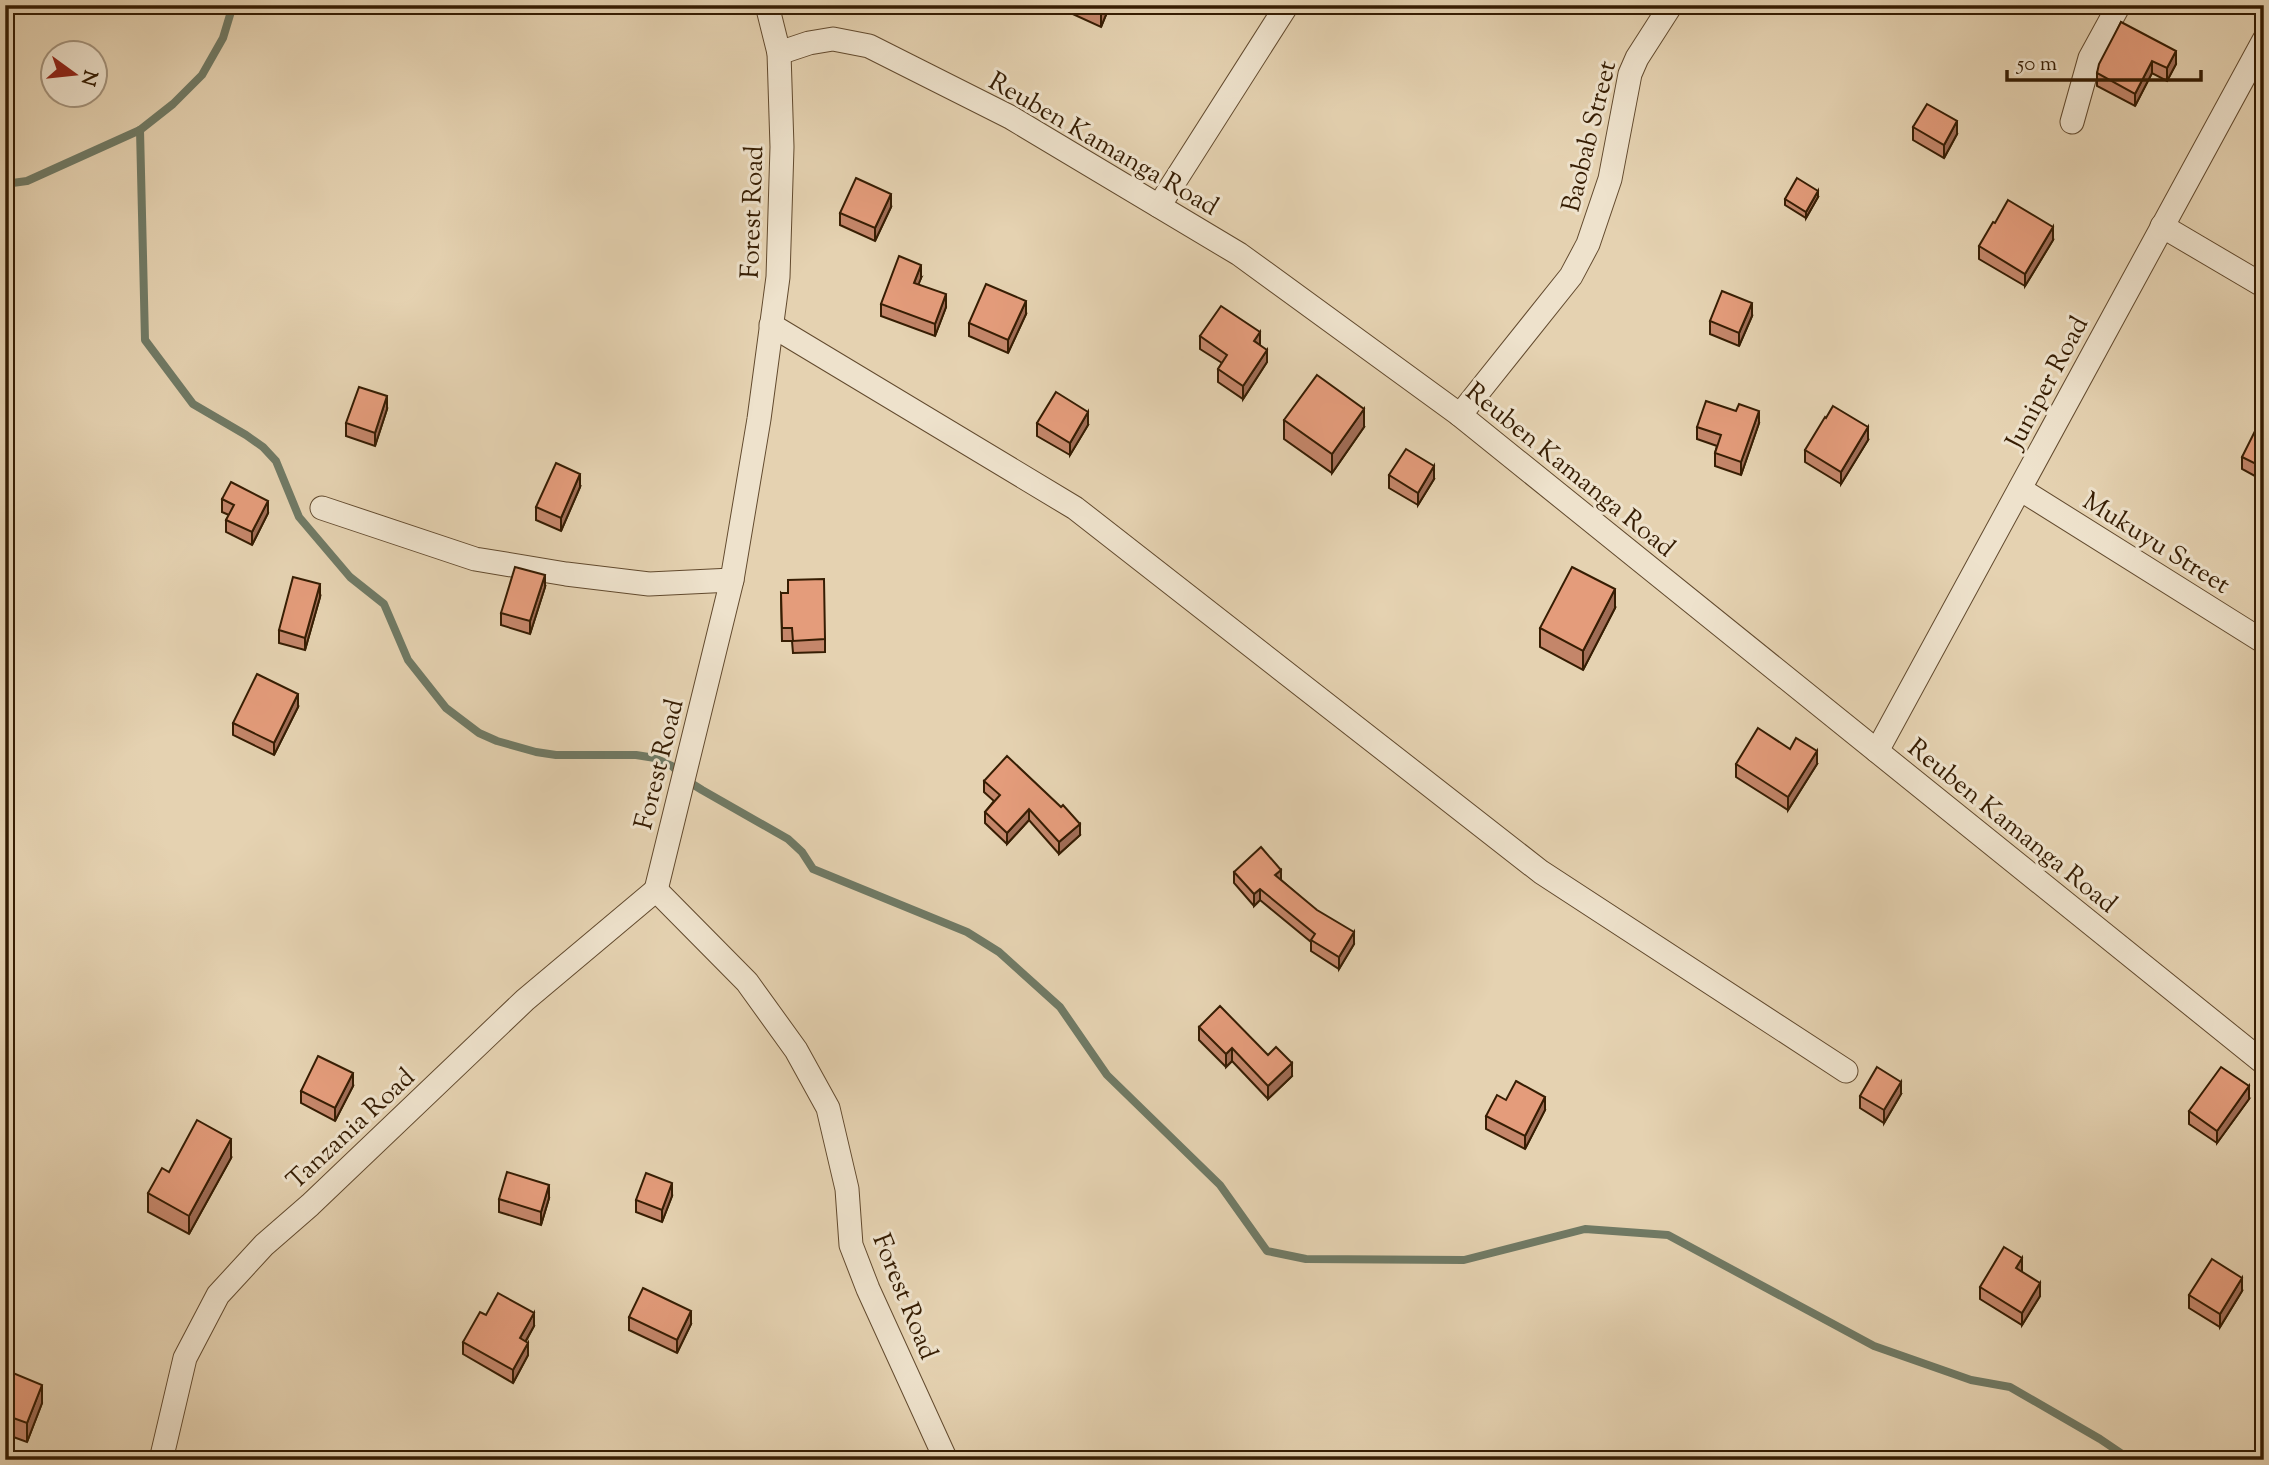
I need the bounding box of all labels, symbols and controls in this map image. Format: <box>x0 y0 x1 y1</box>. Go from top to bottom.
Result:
north arrow <box>38 38 108 108</box>
scale bar <box>2007 38 2201 82</box>
text: 50 m <box>2016 50 2057 80</box>
street label: Baobab Street <box>1554 57 1627 216</box>
street label: Reuben Kamanga Road <box>981 64 1225 226</box>
text: N <box>73 67 103 89</box>
street label: Forest Road <box>733 145 774 279</box>
street label: Juniper Road <box>1997 310 2099 458</box>
street label: Reuben Kamanga Road <box>1457 375 1682 567</box>
street label: Mukuyu Street <box>2075 484 2237 604</box>
street label: Forest Road <box>626 695 695 834</box>
street label: Reuben Kamanga Road <box>1899 731 2124 923</box>
street label: Tanzania Road <box>279 1060 424 1199</box>
street label: Forest Road <box>862 1228 946 1366</box>

